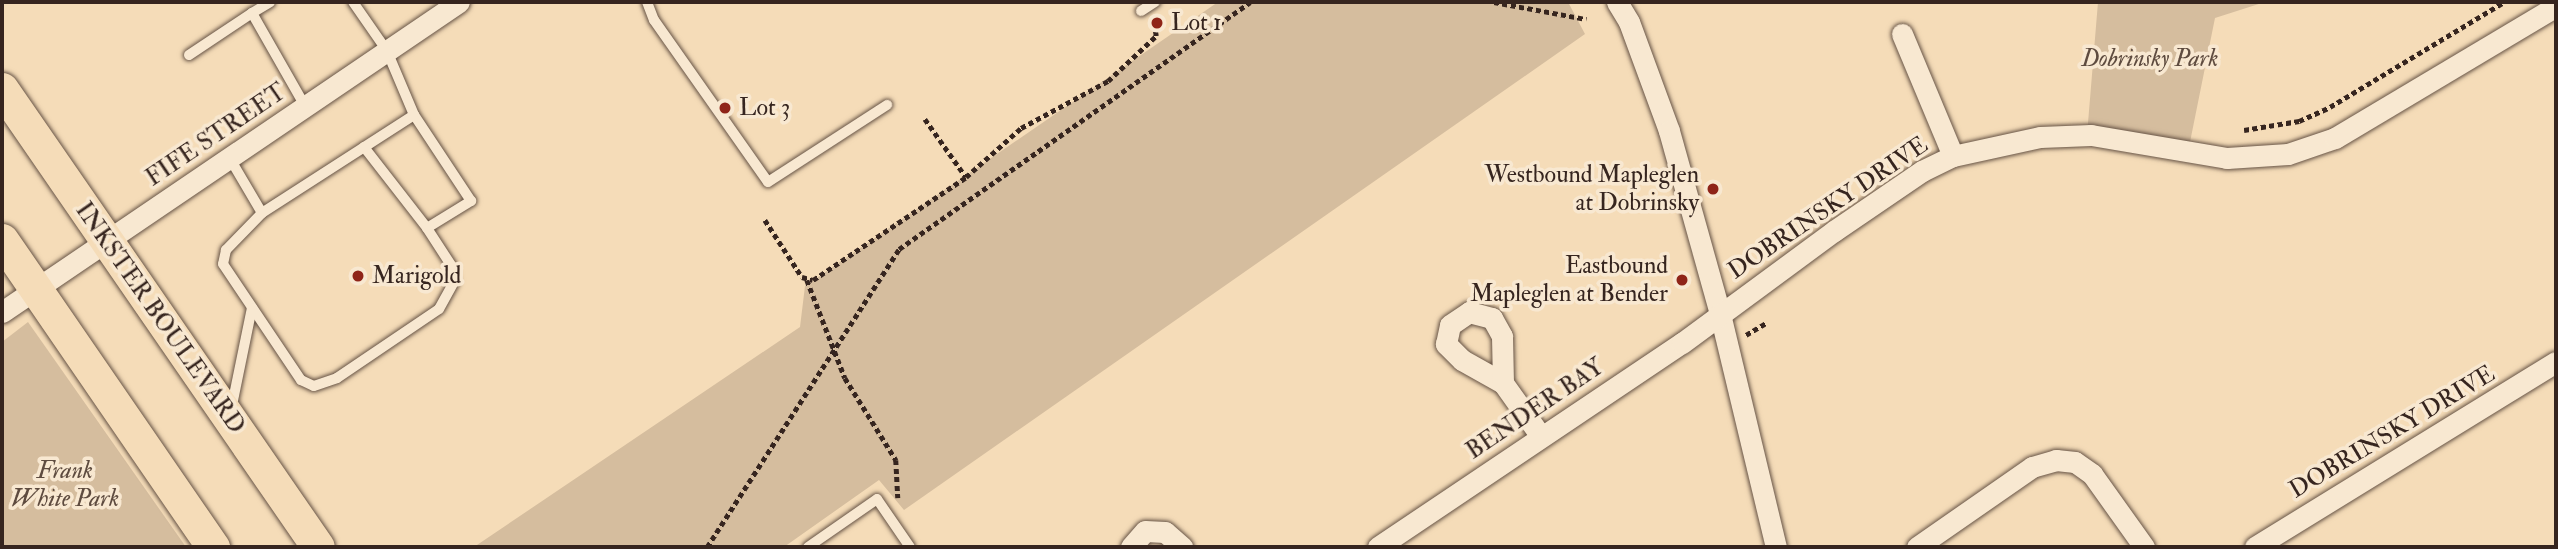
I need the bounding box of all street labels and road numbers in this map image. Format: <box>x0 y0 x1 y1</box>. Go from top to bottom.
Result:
street label: FIFE STREET <box>140 78 292 192</box>
street label: DOBRINSKY DRIVE <box>1723 130 1933 286</box>
street label: INKSTER BOULEVARD <box>69 197 251 439</box>
street label: BENDER BAY <box>1461 352 1609 466</box>
street label: DOBRINSKY DRIVE <box>2284 359 2500 505</box>

